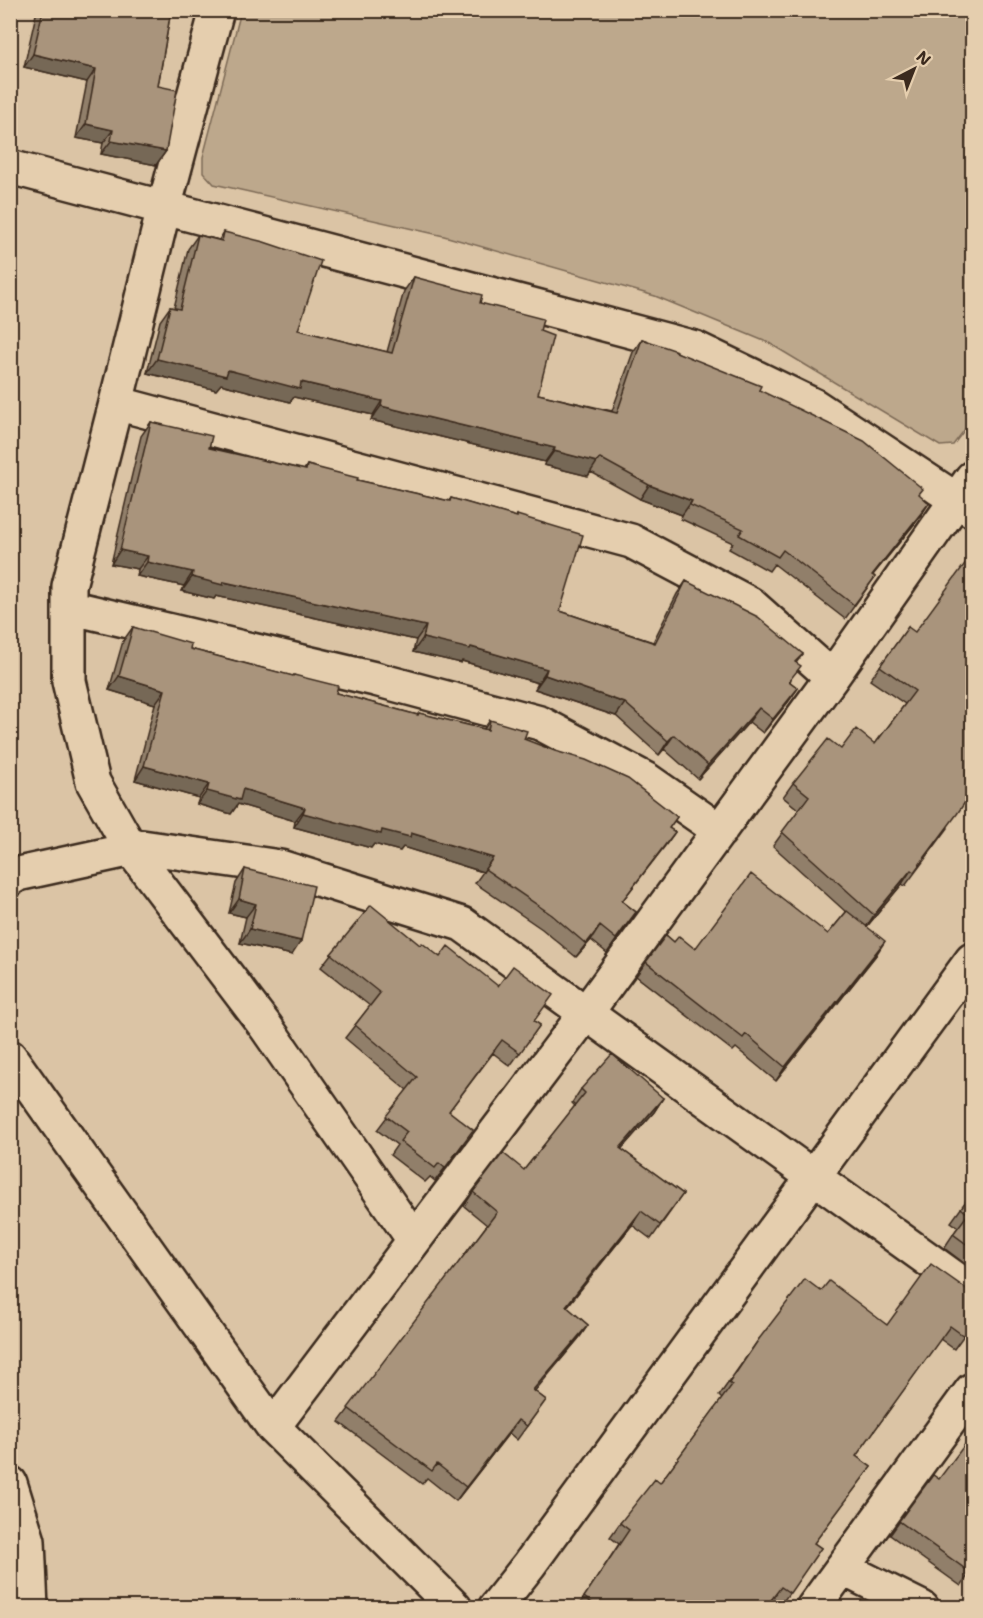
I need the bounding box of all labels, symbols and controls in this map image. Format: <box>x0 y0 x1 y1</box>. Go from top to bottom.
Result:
north arrow <box>884 39 944 99</box>
text: N <box>912 46 935 70</box>

